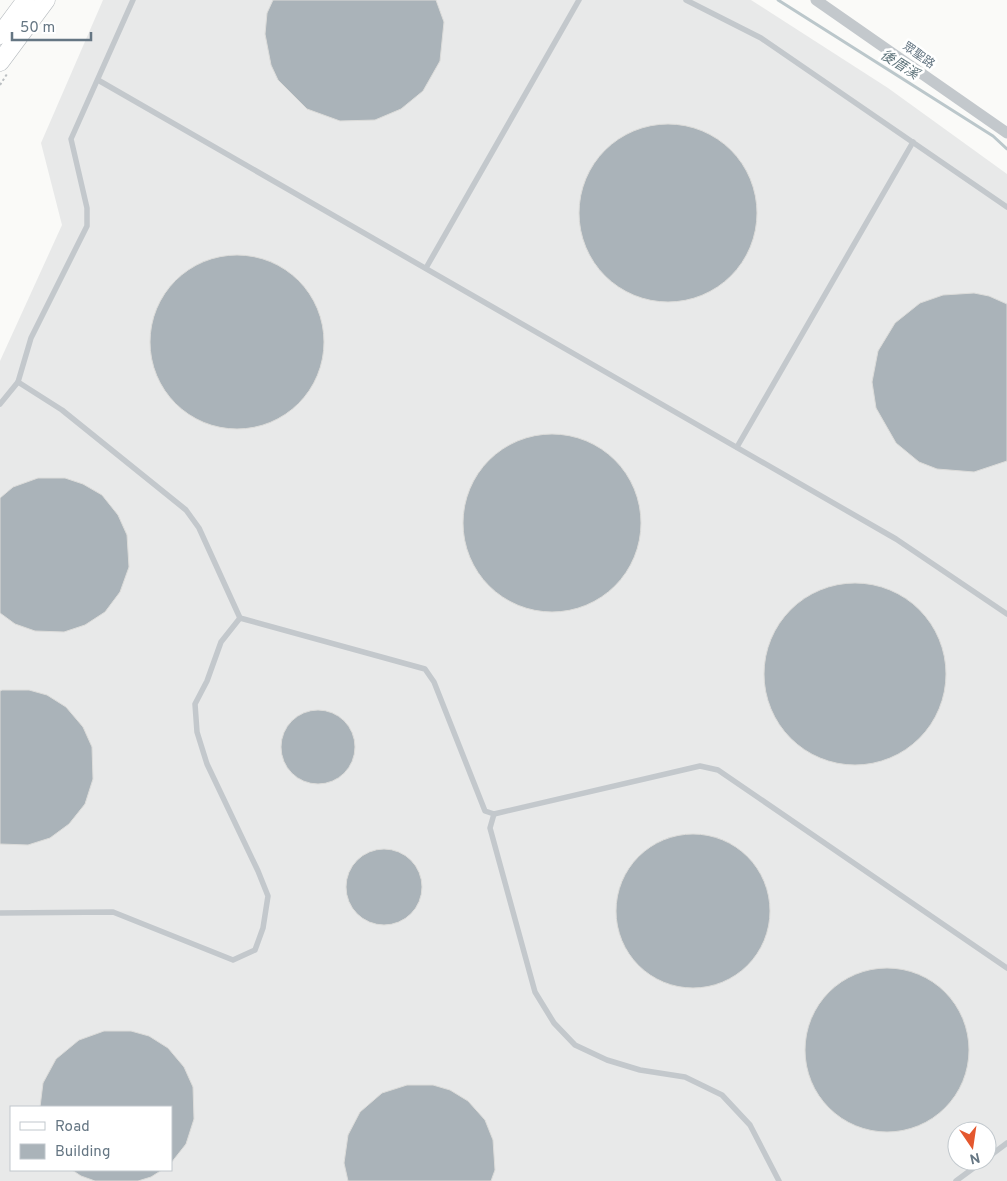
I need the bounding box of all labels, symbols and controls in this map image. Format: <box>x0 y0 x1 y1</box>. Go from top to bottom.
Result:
scale bar <box>12 10 91 42</box>
text: 50 m <box>20 19 55 38</box>
street label: 眾聖路 <box>899 39 938 73</box>
water label: 後厝溪 <box>877 47 923 85</box>
legend <box>10 1106 172 1171</box>
text: Road <box>55 1118 90 1137</box>
north arrow <box>947 1121 997 1171</box>
text: Building <box>55 1143 110 1162</box>
text: N <box>968 1148 981 1167</box>

